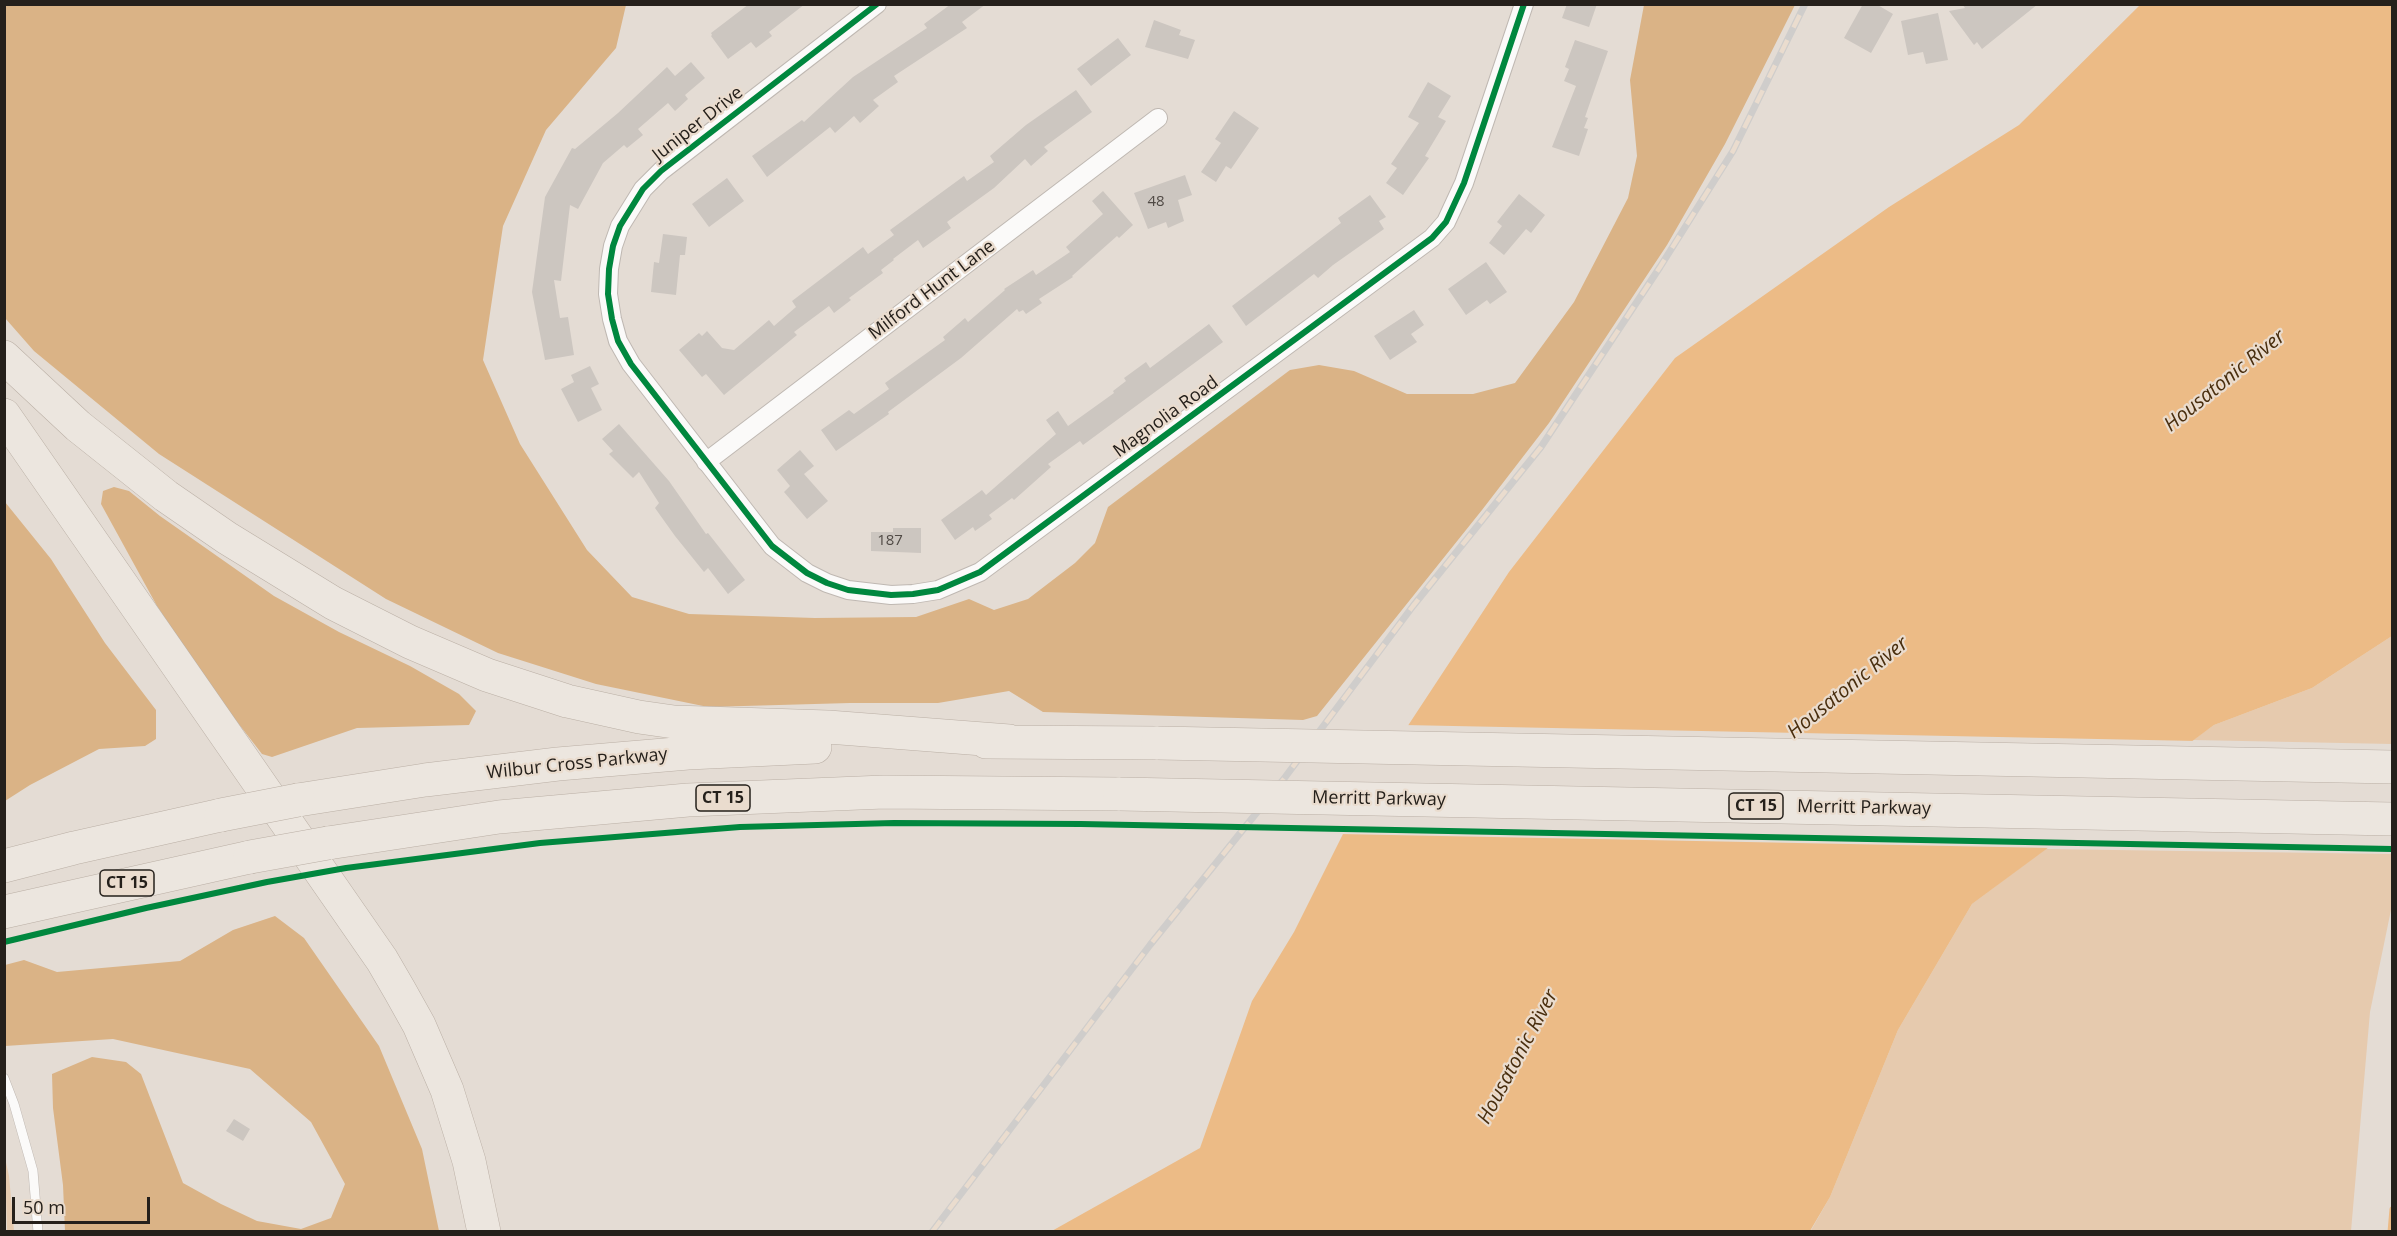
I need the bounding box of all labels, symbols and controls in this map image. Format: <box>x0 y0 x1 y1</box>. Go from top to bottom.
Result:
street label: Juniper Drive <box>649 82 747 166</box>
house number: 48 <box>1147 193 1165 211</box>
street label: Milford Hunt Lane <box>865 236 999 344</box>
water label: Housatonic River <box>2160 325 2290 437</box>
street label: Magnolia Road <box>1109 372 1223 462</box>
house number: 187 <box>877 532 903 550</box>
water label: Housatonic River <box>1783 632 1913 744</box>
street label: Wilbur Cross Parkway <box>485 744 669 784</box>
road number: CT 15 <box>696 785 750 811</box>
street label: Merritt Parkway <box>1312 787 1446 811</box>
road number: CT 15 <box>1729 793 1783 819</box>
street label: Merritt Parkway <box>1797 796 1931 820</box>
road number: CT 15 <box>100 870 154 896</box>
water label: Housatonic River <box>1473 986 1563 1128</box>
scale bar <box>15 1185 153 1223</box>
text: 50 m <box>23 1195 65 1219</box>

